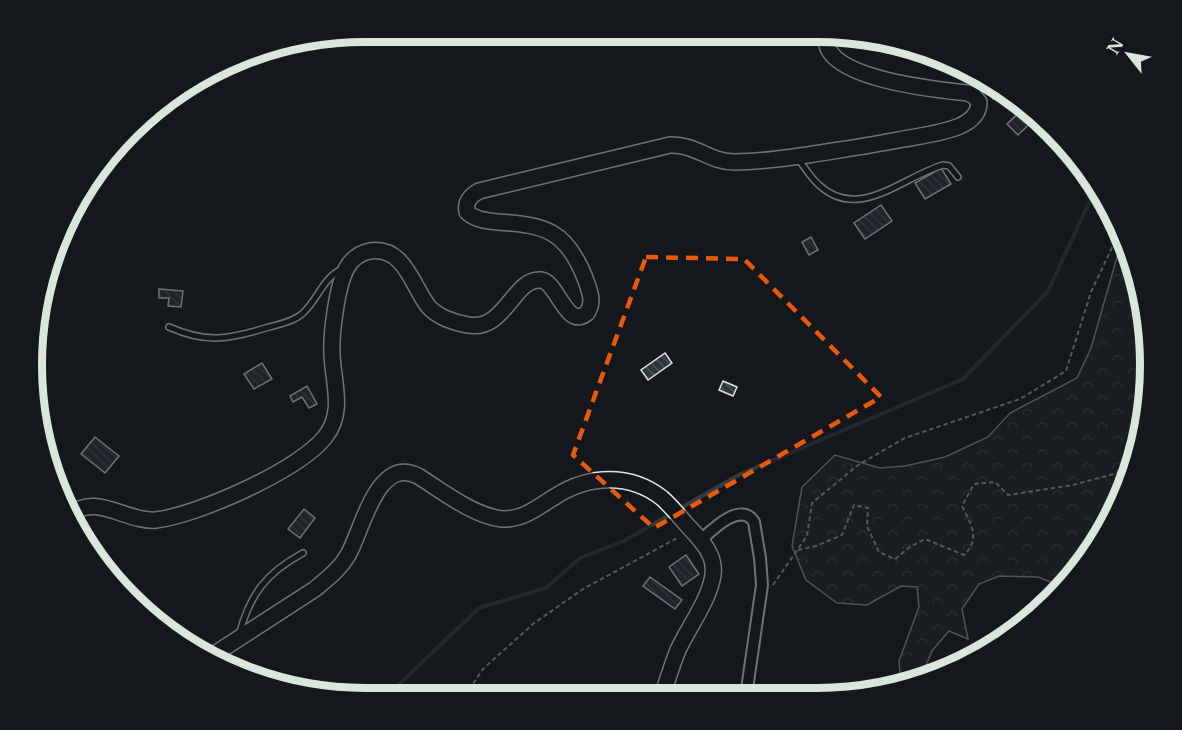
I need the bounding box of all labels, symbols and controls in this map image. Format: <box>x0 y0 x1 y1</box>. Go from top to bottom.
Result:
north arrow <box>1098 24 1158 84</box>
text: N <box>1103 35 1128 58</box>

